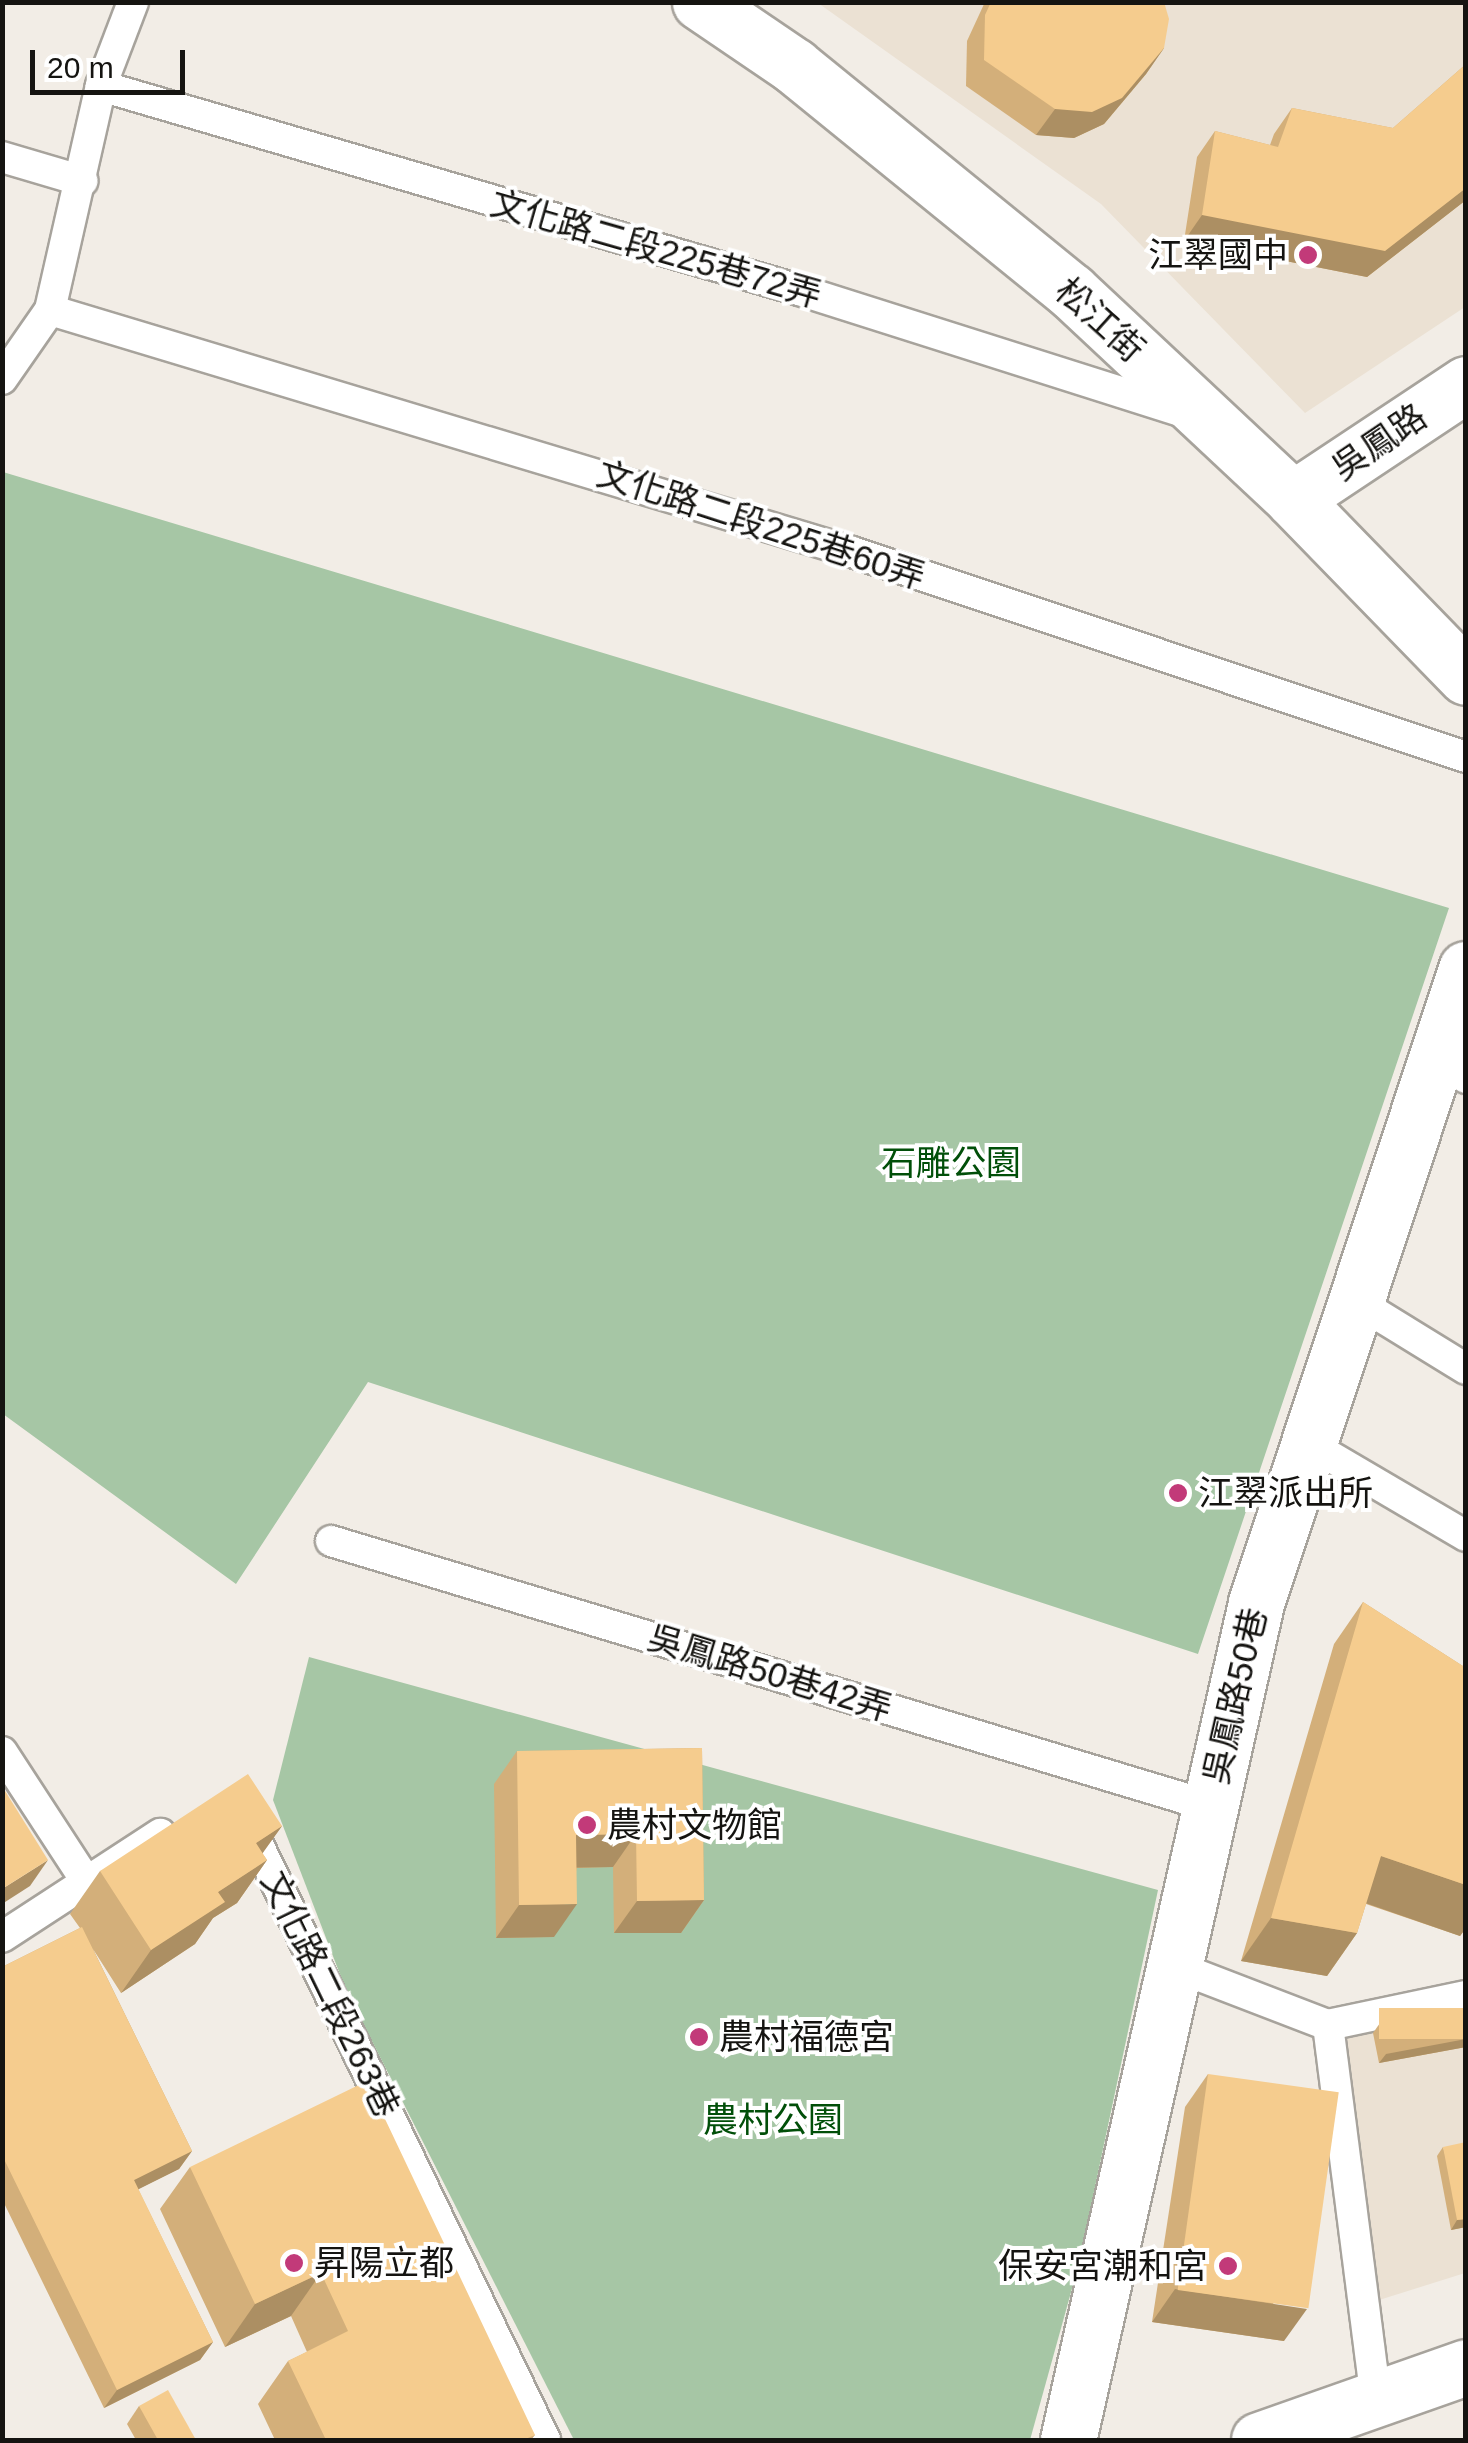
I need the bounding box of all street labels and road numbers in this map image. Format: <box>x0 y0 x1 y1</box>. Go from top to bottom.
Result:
street label: 文化路二段225巷72弄 <box>486 182 826 316</box>
street label: 松江街 <box>1047 269 1153 371</box>
street label: 吳鳳路 <box>1324 395 1434 489</box>
street label: 文化路二段225巷60弄 <box>592 452 930 598</box>
street label: 吳鳳路50巷 <box>1194 1604 1276 1788</box>
street label: 吳鳳路50巷42弄 <box>643 1616 897 1730</box>
street label: 文化路二段263巷 <box>252 1864 408 2124</box>

